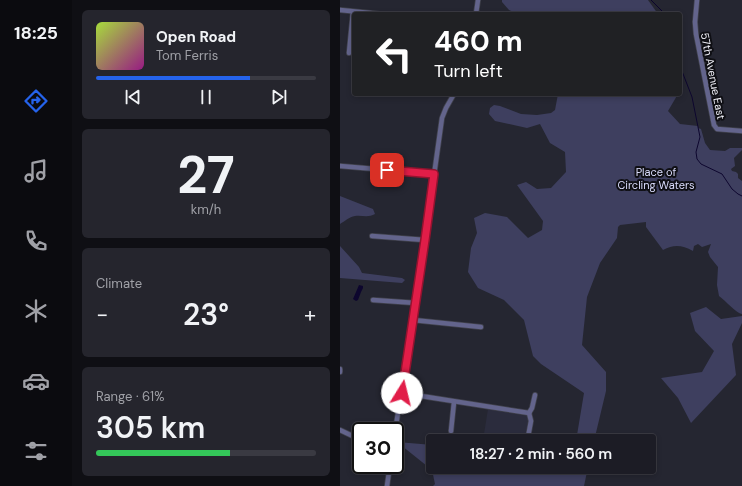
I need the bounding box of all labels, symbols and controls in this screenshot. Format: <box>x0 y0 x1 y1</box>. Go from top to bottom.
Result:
text: 18:25 <box>14 21 58 45</box>
text: 460 m <box>434 23 523 60</box>
text: Open Road <box>156 27 236 47</box>
icon: left <box>368 28 420 80</box>
street label: 57th Avenue East <box>698 31 728 121</box>
text: Tom Ferris <box>156 47 218 64</box>
text: Turn left <box>434 59 503 83</box>
icon: previous <box>122 86 144 108</box>
icon: pause <box>195 86 217 108</box>
icon: next <box>268 86 290 108</box>
icon: directions <box>22 87 50 115</box>
text: 27 <box>177 141 235 209</box>
pin <box>370 153 404 187</box>
icon: music <box>22 157 50 185</box>
icon: arrive <box>376 159 398 181</box>
park label: Place of Circling Waters <box>617 165 695 192</box>
text: km/h <box>191 201 221 218</box>
icon: phone <box>22 227 50 255</box>
text: Climate <box>96 275 142 292</box>
text: 23° <box>183 295 229 334</box>
icon: climate <box>22 297 50 325</box>
text: − <box>96 300 108 329</box>
text: + <box>304 300 316 329</box>
icon: car <box>22 367 50 395</box>
position arrow <box>381 372 423 414</box>
text: Range · 61% <box>96 388 164 405</box>
text: 305 km <box>96 408 205 447</box>
speed limit sign: 30 <box>352 422 404 474</box>
icon: filters <box>22 437 50 465</box>
text: 18:27 · 2 min · 560 m <box>470 444 612 464</box>

